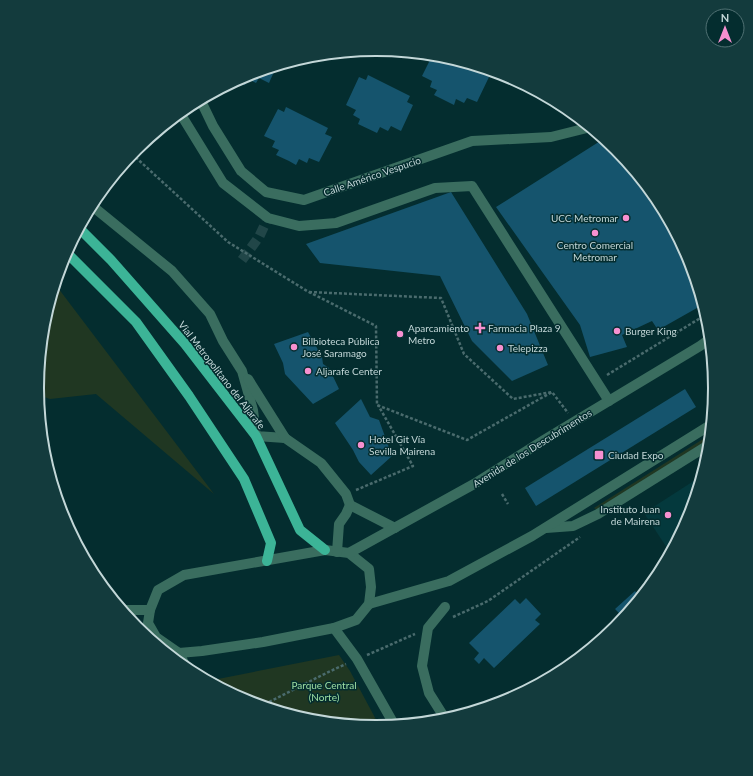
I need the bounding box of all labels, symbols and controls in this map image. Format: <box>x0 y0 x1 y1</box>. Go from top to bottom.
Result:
north arrow <box>705 8 745 48</box>
text: N <box>721 11 729 24</box>
street label: Calle Américo Vespucio <box>322 154 423 198</box>
place label: UCC Metromar <box>551 212 618 224</box>
marker: UCC Metromar <box>621 213 631 223</box>
marker: Centro Comercial Metromar <box>590 228 600 238</box>
place label: Centro Comercial Metromar <box>557 239 633 263</box>
street label: Vial Metropolitano del Aljarafe <box>176 319 268 431</box>
place label: Aparcamiento Metro <box>408 322 469 346</box>
place label: Farmacia Plaza 9 <box>488 322 561 334</box>
marker: Farmacia Plaza 9 <box>475 323 485 333</box>
place label: Burger King <box>625 325 677 337</box>
marker: Burger King <box>612 326 622 336</box>
marker: Aparcamiento Metro <box>395 329 405 339</box>
place label: Bilbioteca Pública José Saramago <box>302 335 380 359</box>
marker: Bilbioteca Pública José Saramago <box>289 342 299 352</box>
place label: Telepizza <box>508 342 548 354</box>
marker: Telepizza <box>495 343 505 353</box>
place label: Aljarafe Center <box>316 365 382 377</box>
marker: Aljarafe Center <box>303 366 313 376</box>
street label: Avenida de los Descubrimentos <box>470 406 594 490</box>
place label: Hotel Git Vía Sevilla Mairena <box>369 433 435 457</box>
marker: Hotel Git Vía Sevilla Mairena <box>356 440 366 450</box>
marker: Ciudad Expo <box>593 449 605 461</box>
place label: Ciudad Expo <box>608 449 664 461</box>
place label: Instituto Juan de Mairena <box>600 503 660 527</box>
marker: Instituto Juan de Mairena <box>663 510 673 520</box>
park label: Parque Central (Norte) <box>291 679 357 703</box>

